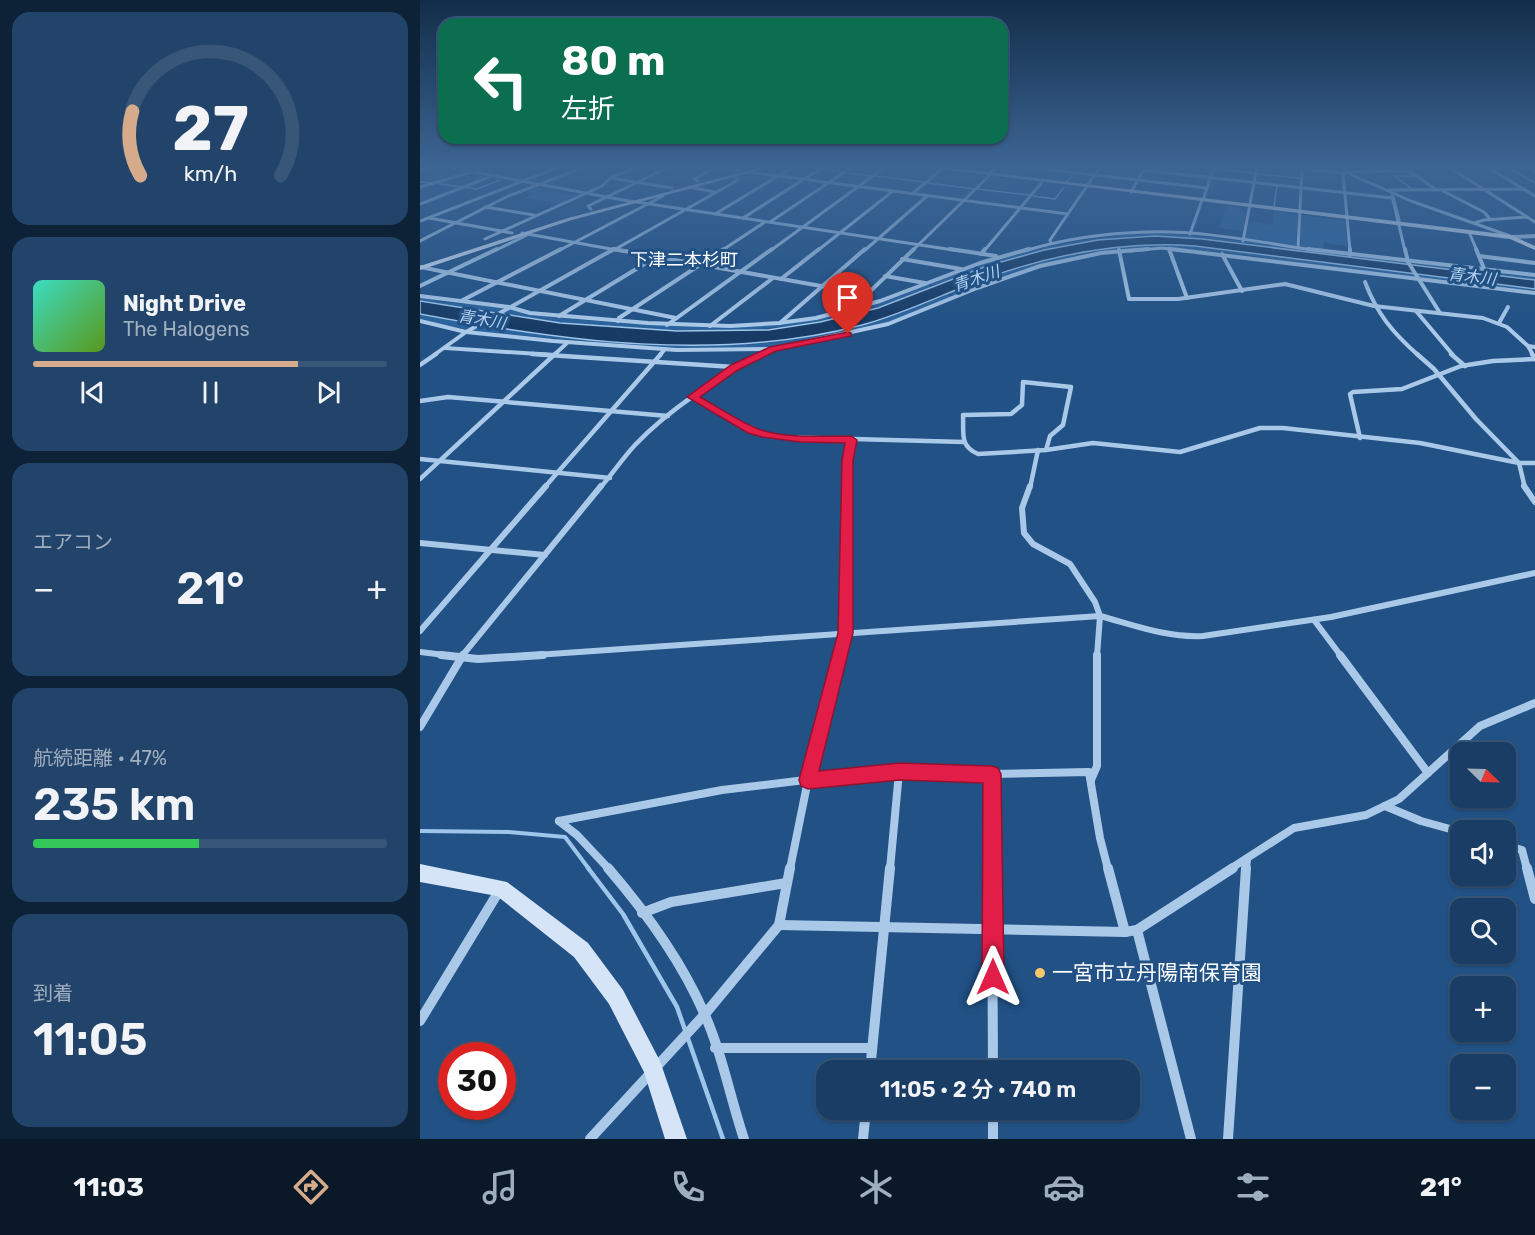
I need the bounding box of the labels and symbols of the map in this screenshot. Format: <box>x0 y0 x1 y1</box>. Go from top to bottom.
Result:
district label: 下津二本杉町 <box>630 249 738 271</box>
water label: 青木川 <box>950 261 1004 295</box>
water label: 青木川 <box>1447 264 1499 289</box>
pin <box>822 272 873 334</box>
water label: 青木川 <box>457 306 509 333</box>
north arrow <box>1450 742 1516 808</box>
position arrow <box>961 945 1025 1009</box>
place label: 一宮市立丹陽南保育園 <box>1052 960 1262 985</box>
marker: 一宮市立丹陽南保育園 <box>1033 966 1047 980</box>
speed limit sign: 30 <box>438 1042 516 1120</box>

